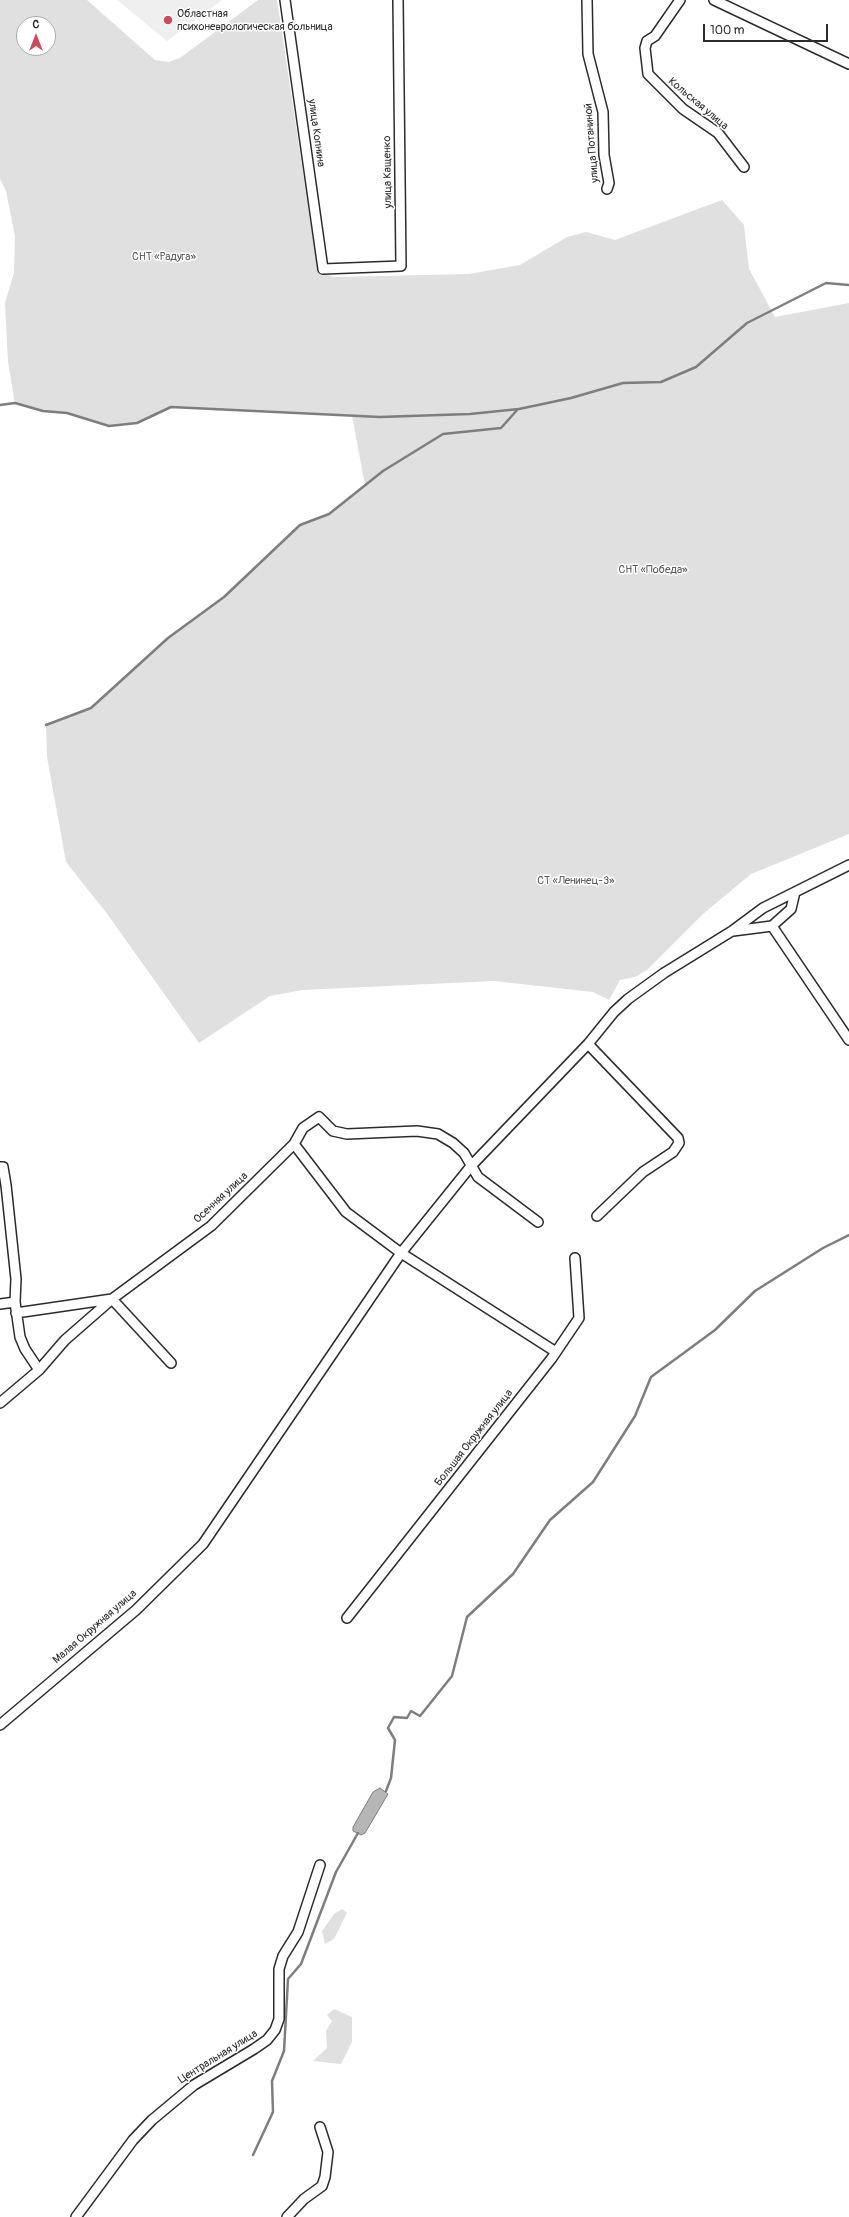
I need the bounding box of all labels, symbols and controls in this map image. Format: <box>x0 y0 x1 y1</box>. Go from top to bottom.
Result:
place label: Областная психоневрологическая больница <box>177 7 333 33</box>
marker: Областная психоневрологическая больница <box>162 14 174 26</box>
north arrow <box>16 16 56 56</box>
scale bar <box>705 16 830 42</box>
text: С <box>33 18 39 31</box>
text: 100 m <box>710 23 744 38</box>
street label: Кольская улица <box>665 75 731 133</box>
street label: улица Копнина <box>305 98 327 168</box>
street label: улица Потаниной <box>582 103 602 183</box>
street label: улица Кащенко <box>381 136 395 208</box>
park label: СНТ «Радуга» <box>132 250 196 264</box>
park label: СНТ «Победа» <box>618 563 688 577</box>
park label: СТ «Ленинец-3» <box>537 874 615 888</box>
street label: Осенняя улица <box>191 1170 251 1226</box>
street label: Большая Окружная улица <box>432 1387 516 1489</box>
street label: Малая Окружная улица <box>50 1587 140 1667</box>
street label: Центральная улица <box>176 2027 260 2087</box>

